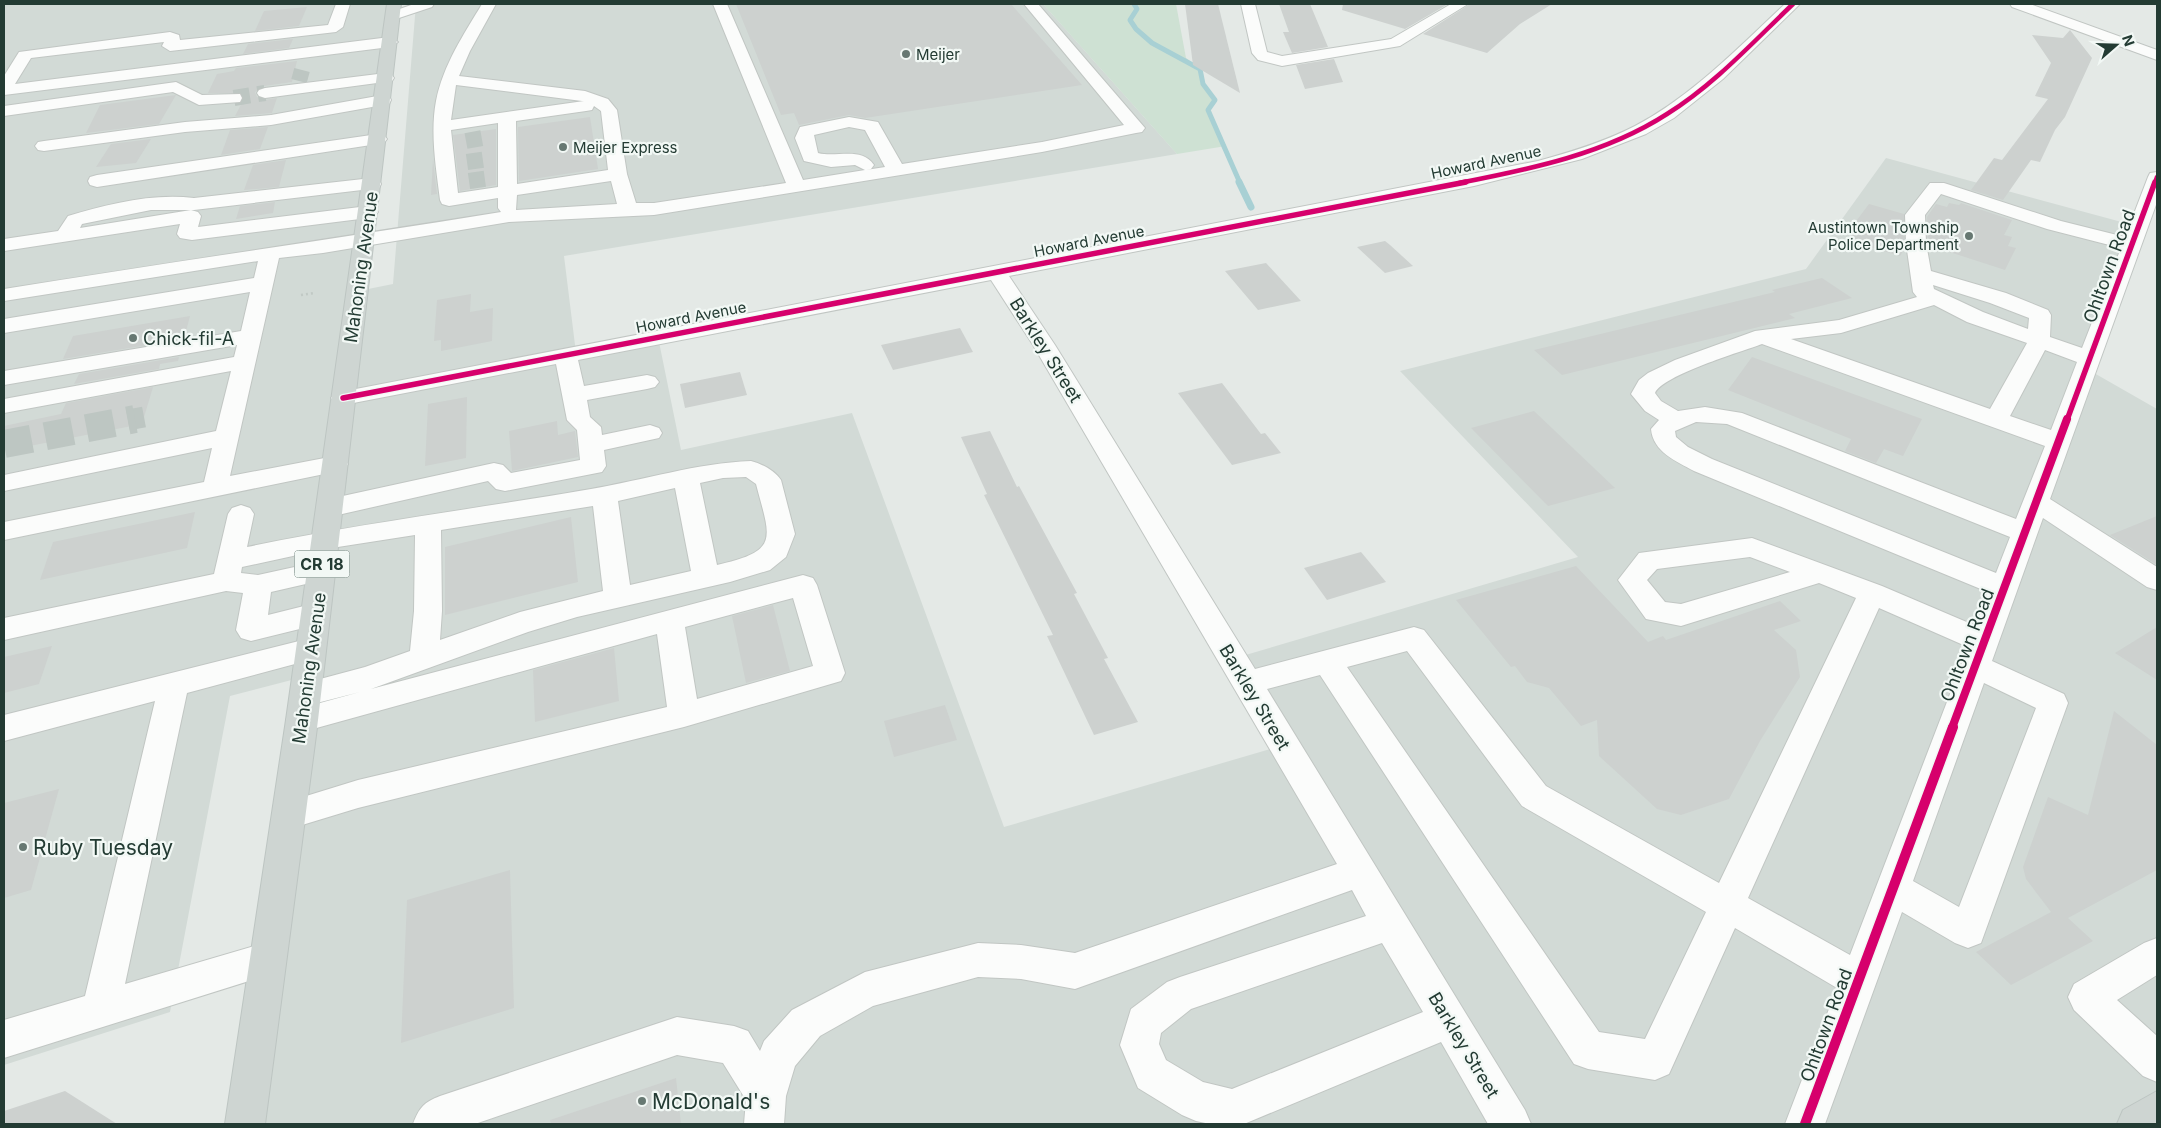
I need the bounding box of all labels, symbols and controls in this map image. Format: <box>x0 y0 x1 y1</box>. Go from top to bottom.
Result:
north arrow <box>2091 20 2141 70</box>
text: N <box>2119 32 2138 48</box>
place label: Meijer <box>916 45 960 64</box>
marker: Meijer <box>900 48 912 60</box>
place label: Meijer Express <box>573 138 678 157</box>
marker: Meijer Express <box>557 141 569 153</box>
street label: Howard Avenue <box>1429 141 1543 183</box>
street label: Mahoning Avenue <box>340 190 382 344</box>
street label: Ohltown Road <box>2079 206 2139 326</box>
place label: Austintown Township Police Department <box>1808 218 1959 254</box>
street label: Howard Avenue <box>1032 221 1146 261</box>
marker: Austintown Township Police Department <box>1963 230 1975 242</box>
street label: Barkley Street <box>1005 294 1087 406</box>
street label: Howard Avenue <box>634 297 748 337</box>
place label: Chick-fil-A <box>143 328 234 349</box>
marker: Chick-fil-A <box>127 332 139 344</box>
road number: CR 18 <box>294 550 350 578</box>
street label: Ohltown Road <box>1936 586 1998 704</box>
street label: Mahoning Avenue <box>288 591 330 745</box>
street label: Barkley Street <box>1215 640 1295 754</box>
place label: Ruby Tuesday <box>33 835 173 860</box>
marker: Ruby Tuesday <box>17 841 29 853</box>
street label: Ohltown Road <box>1796 965 1856 1085</box>
street label: Barkley Street <box>1424 988 1504 1102</box>
place label: McDonald's <box>652 1089 770 1114</box>
marker: McDonald's <box>636 1095 648 1107</box>

